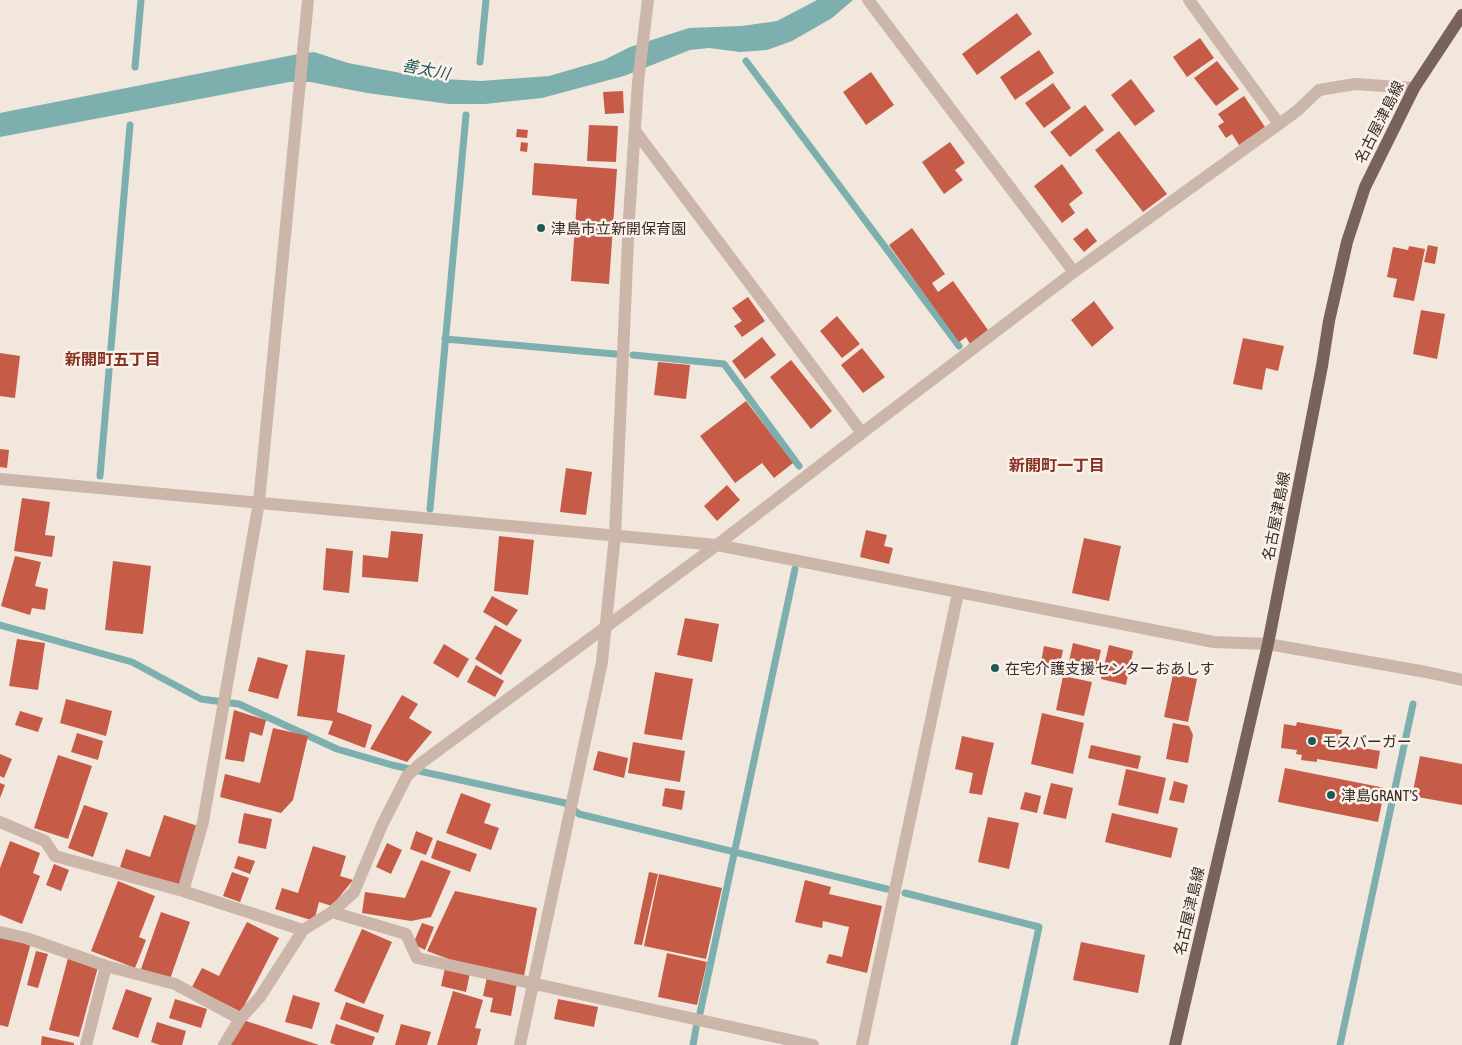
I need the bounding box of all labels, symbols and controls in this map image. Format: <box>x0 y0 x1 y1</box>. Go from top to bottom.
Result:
water label: 善太川 <box>401 56 453 83</box>
street label: 名古屋津島線 <box>1351 78 1407 166</box>
place label: 津島市立新開保育園 <box>551 220 686 237</box>
marker: 津島市立新開保育園 <box>535 222 547 234</box>
district label: 新開町五丁目 <box>65 350 161 368</box>
district label: 新開町一丁目 <box>1009 456 1105 474</box>
street label: 名古屋津島線 <box>1259 470 1293 562</box>
place label: 在宅介護支援センターおあしす <box>1005 660 1215 677</box>
marker: 在宅介護支援センターおあしす <box>989 662 1001 674</box>
place label: モスバーガー <box>1322 733 1412 750</box>
marker: モスバーガー <box>1306 735 1318 747</box>
place label: 津島GRANT'S <box>1341 787 1418 804</box>
marker: 津島GRANT'S <box>1325 789 1337 801</box>
street label: 名古屋津島線 <box>1171 865 1207 957</box>

